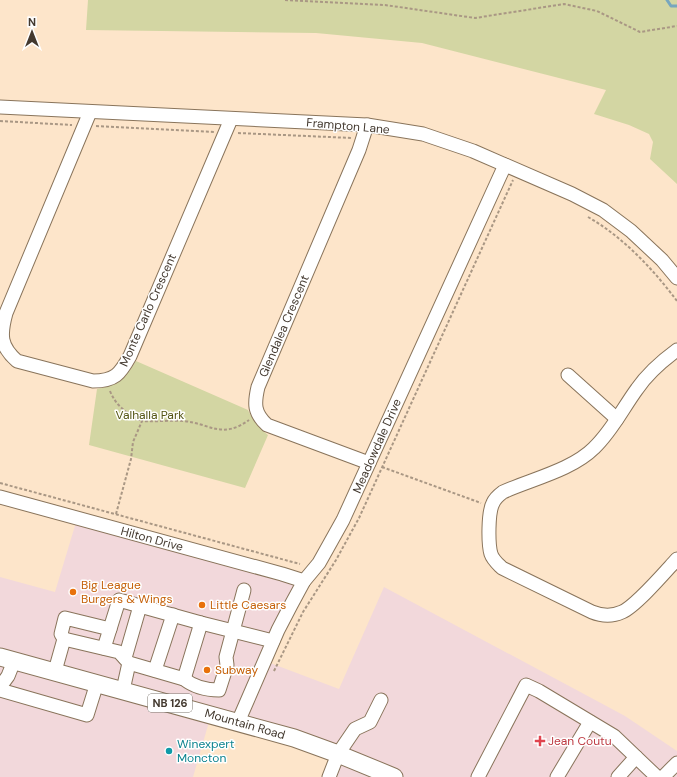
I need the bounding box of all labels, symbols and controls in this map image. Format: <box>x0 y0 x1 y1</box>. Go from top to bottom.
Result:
north arrow <box>12 12 52 52</box>
text: N <box>28 15 36 29</box>
street label: Frampton Lane <box>306 114 391 138</box>
street label: Monte Carlo Crescent <box>116 251 180 369</box>
street label: Glendalea Crescent <box>255 272 313 380</box>
street label: Meadowdale Drive <box>349 396 405 496</box>
park label: Valhalla Park <box>116 407 184 423</box>
street label: Hilton Drive <box>119 523 185 555</box>
place label: Big League Burgers & Wings <box>81 577 172 607</box>
marker: Big League Burgers & Wings <box>68 587 78 597</box>
place label: Little Caesars <box>210 597 286 613</box>
marker: Little Caesars <box>197 600 207 610</box>
place label: Subway <box>215 662 258 678</box>
marker: Subway <box>202 665 212 675</box>
road number: NB 126 <box>148 694 192 712</box>
street label: Mountain Road <box>203 705 287 743</box>
place label: Jean Coutu <box>548 733 612 749</box>
place label: Winexpert Moncton <box>177 736 235 766</box>
marker: Jean Coutu <box>535 736 545 746</box>
marker: Winexpert Moncton <box>164 746 174 756</box>

